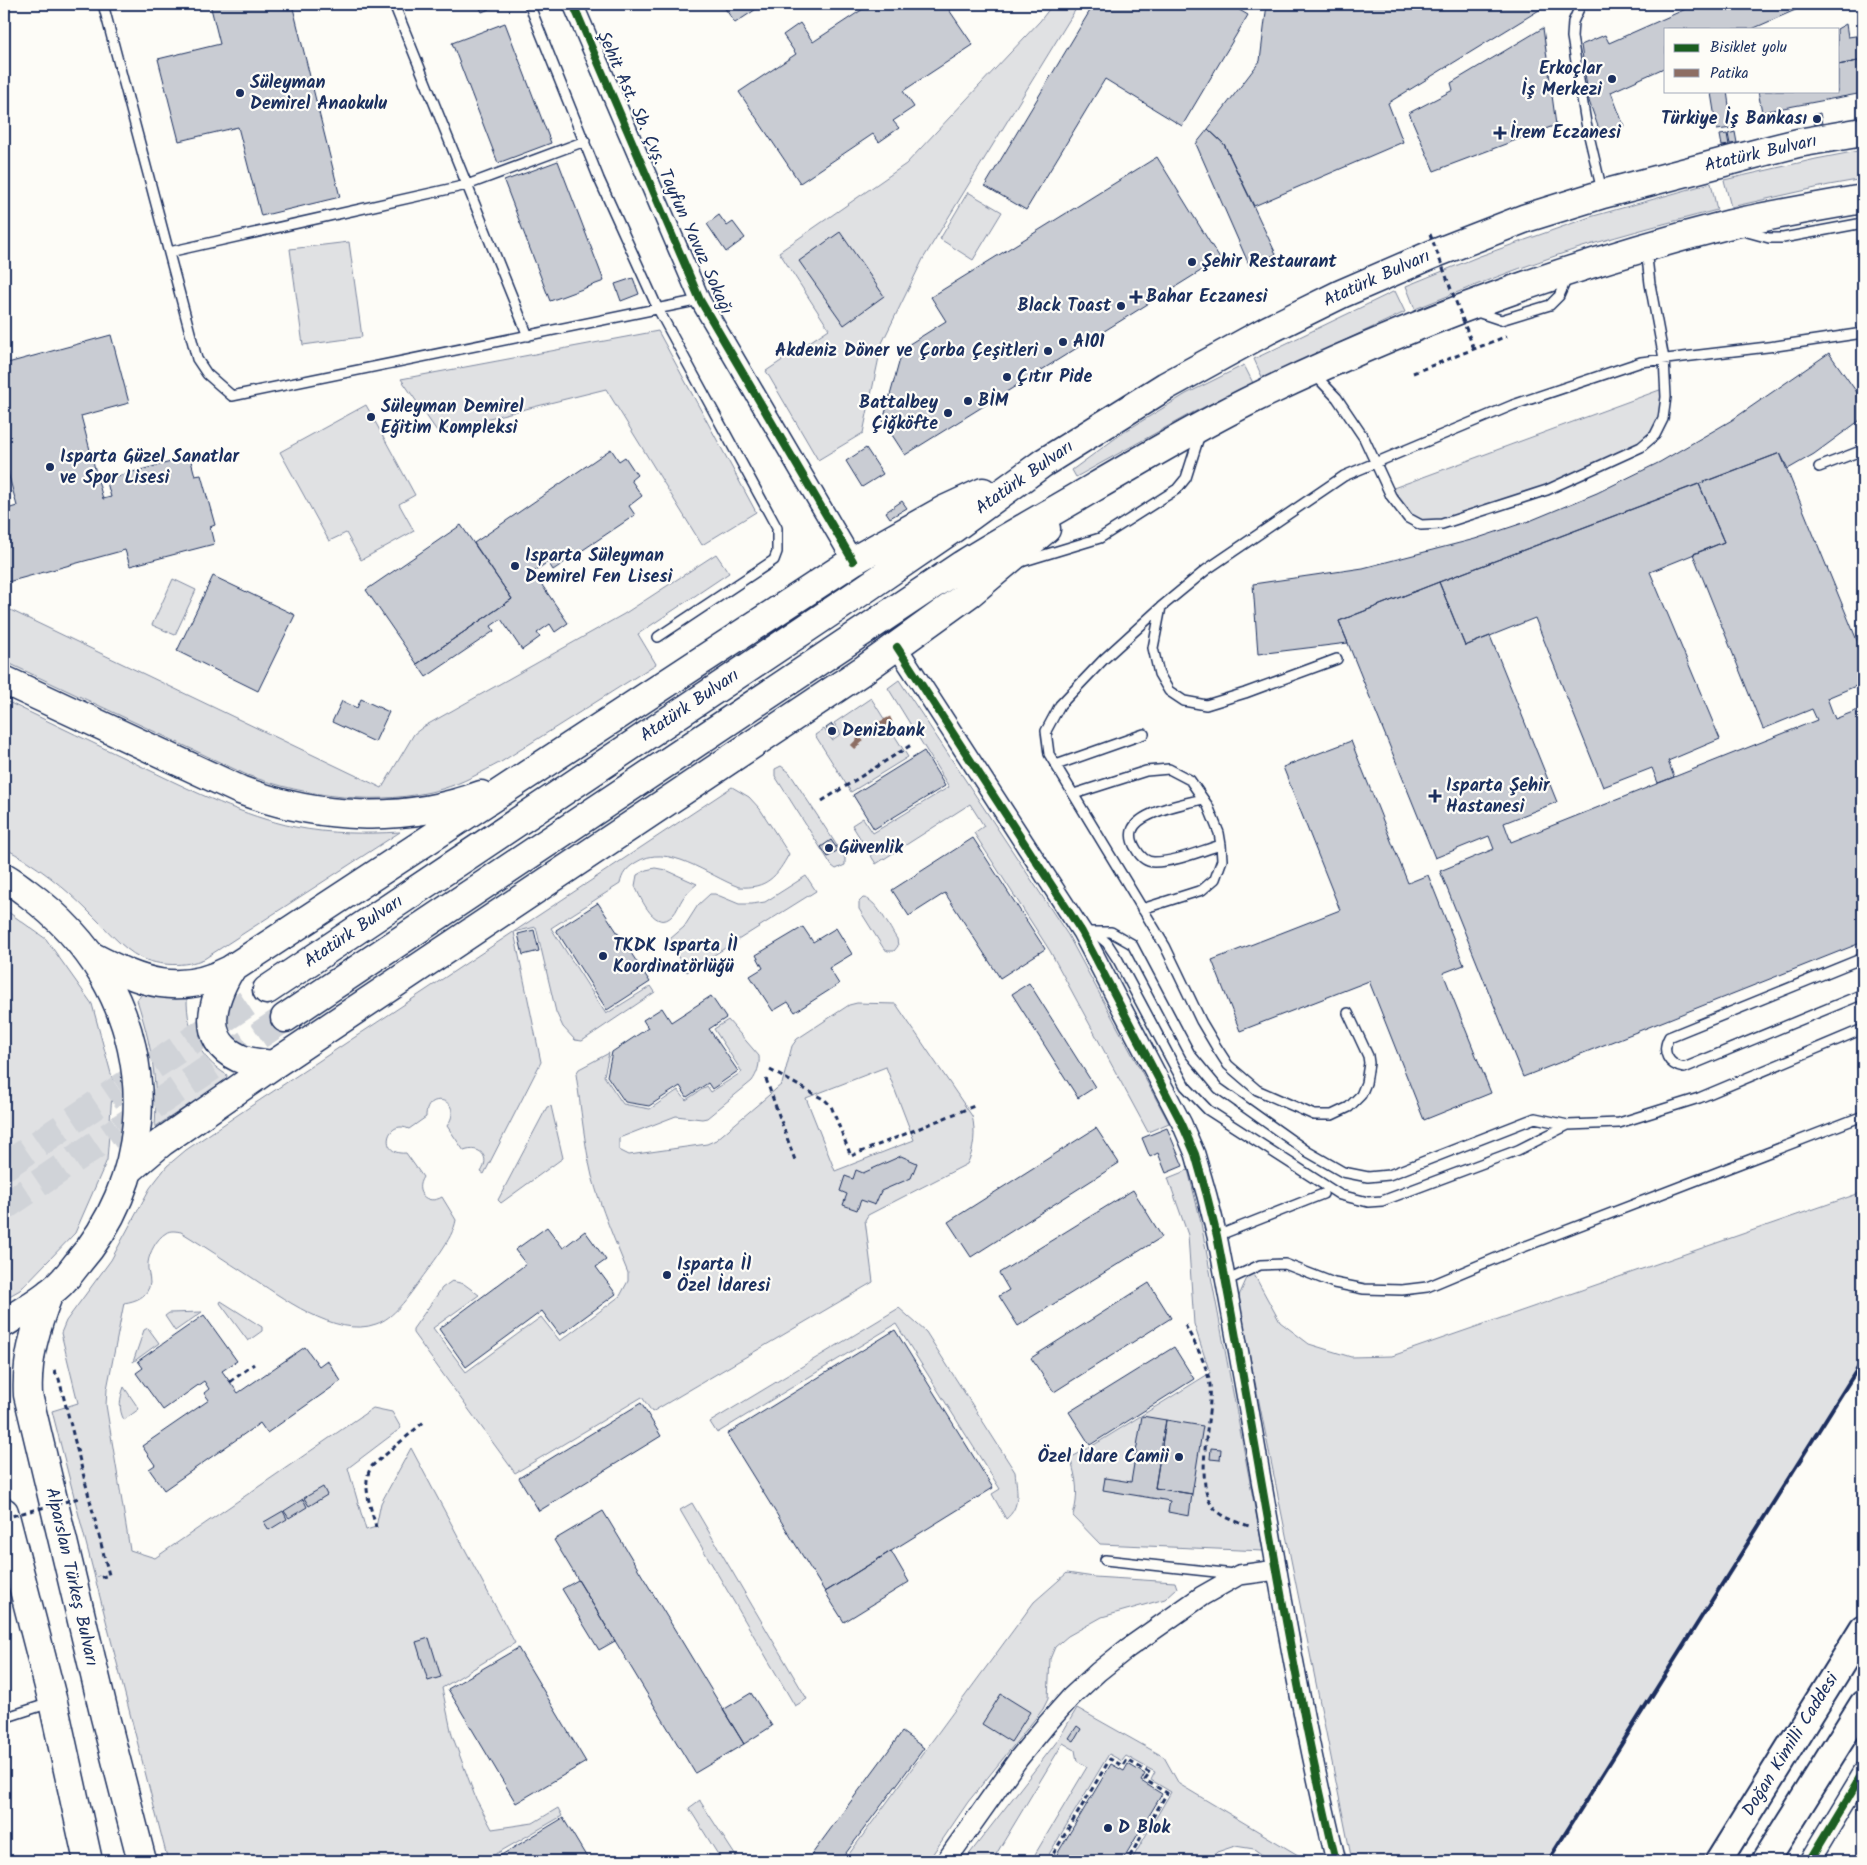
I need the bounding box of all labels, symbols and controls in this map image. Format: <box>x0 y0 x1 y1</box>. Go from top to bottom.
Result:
street label: Şehit Ast. Sb. Çvş. Tayfun Yavuz Sokağı <box>588 27 740 319</box>
legend <box>1664 28 1840 92</box>
text: Bisiklet yolu <box>1710 36 1787 60</box>
place label: Erkoçlar İş Merkezi <box>1521 55 1603 105</box>
text: Patika <box>1710 62 1749 86</box>
place label: Süleyman Demirel Anaokulu <box>250 69 387 119</box>
marker: Erkoçlar İş Merkezi <box>1606 73 1618 85</box>
marker: Süleyman Demirel Anaokulu <box>234 87 246 99</box>
place label: Türkiye İş Bankası <box>1661 105 1807 134</box>
marker: Türkiye İş Bankası <box>1811 113 1823 125</box>
place label: İrem Eczanesi <box>1510 119 1621 148</box>
marker: İrem Eczanesi <box>1494 127 1506 139</box>
street label: Atatürk Bulvarı <box>1702 127 1820 181</box>
street label: Atatürk Bulvarı <box>1319 242 1435 316</box>
place label: Şehir Restaurant <box>1202 248 1337 277</box>
marker: Şehir Restaurant <box>1186 256 1198 268</box>
place label: Bahar Eczanesi <box>1146 283 1268 312</box>
marker: Bahar Eczanesi <box>1130 291 1142 303</box>
place label: Black Toast <box>1017 292 1112 321</box>
marker: Black Toast <box>1115 300 1127 312</box>
place label: A101 <box>1073 328 1105 357</box>
marker: A101 <box>1057 336 1069 348</box>
place label: Akdeniz Döner ve Çorba Çeşitleri <box>775 337 1038 366</box>
marker: Akdeniz Döner ve Çorba Çeşitleri <box>1042 345 1054 357</box>
place label: Çıtır Pide <box>1017 363 1093 392</box>
marker: Çıtır Pide <box>1001 371 1013 383</box>
place label: BİM <box>978 387 1009 416</box>
place label: Battalbey Çiğköfte <box>859 389 939 439</box>
place label: Süleyman Demirel Eğitim Kompleksi <box>381 393 524 443</box>
marker: BİM <box>962 395 974 407</box>
marker: Battalbey Çiğköfte <box>942 407 954 419</box>
marker: Süleyman Demirel Eğitim Kompleksi <box>365 411 377 423</box>
street label: Atatürk Bulvarı <box>970 433 1080 523</box>
place label: Isparta Güzel Sanatlar ve Spor Lisesi <box>60 443 240 493</box>
marker: Isparta Güzel Sanatlar ve Spor Lisesi <box>44 461 56 473</box>
place label: Isparta Süleyman Demirel Fen Lisesi <box>525 542 673 592</box>
marker: Isparta Süleyman Demirel Fen Lisesi <box>509 560 521 572</box>
street label: Atatürk Bulvarı <box>634 662 746 750</box>
place label: Denizbank <box>842 717 925 746</box>
marker: Denizbank <box>826 725 838 737</box>
place label: Isparta Şehir Hastanesi <box>1446 772 1551 822</box>
marker: Isparta Şehir Hastanesi <box>1428 789 1442 803</box>
place label: Güvenlik <box>839 834 904 863</box>
marker: Güvenlik <box>823 842 835 854</box>
street label: Atatürk Bulvarı <box>298 888 410 976</box>
place label: TKDK Isparta İl Koordinatörlüğü <box>613 932 738 982</box>
marker: TKDK Isparta İl Koordinatörlüğü <box>597 950 609 962</box>
place label: Isparta İl Özel İdaresi <box>677 1251 770 1301</box>
marker: Isparta İl Özel İdaresi <box>661 1269 673 1281</box>
place label: Özel İdare Camii <box>1038 1443 1169 1472</box>
marker: Özel İdare Camii <box>1173 1451 1185 1463</box>
street label: Alparslan Türkeş Bulvarı <box>36 1485 106 1669</box>
street label: Doğan Kimilli Caddesi <box>1735 1667 1847 1822</box>
place label: D Blok <box>1118 1814 1171 1843</box>
marker: D Blok <box>1102 1822 1114 1834</box>

